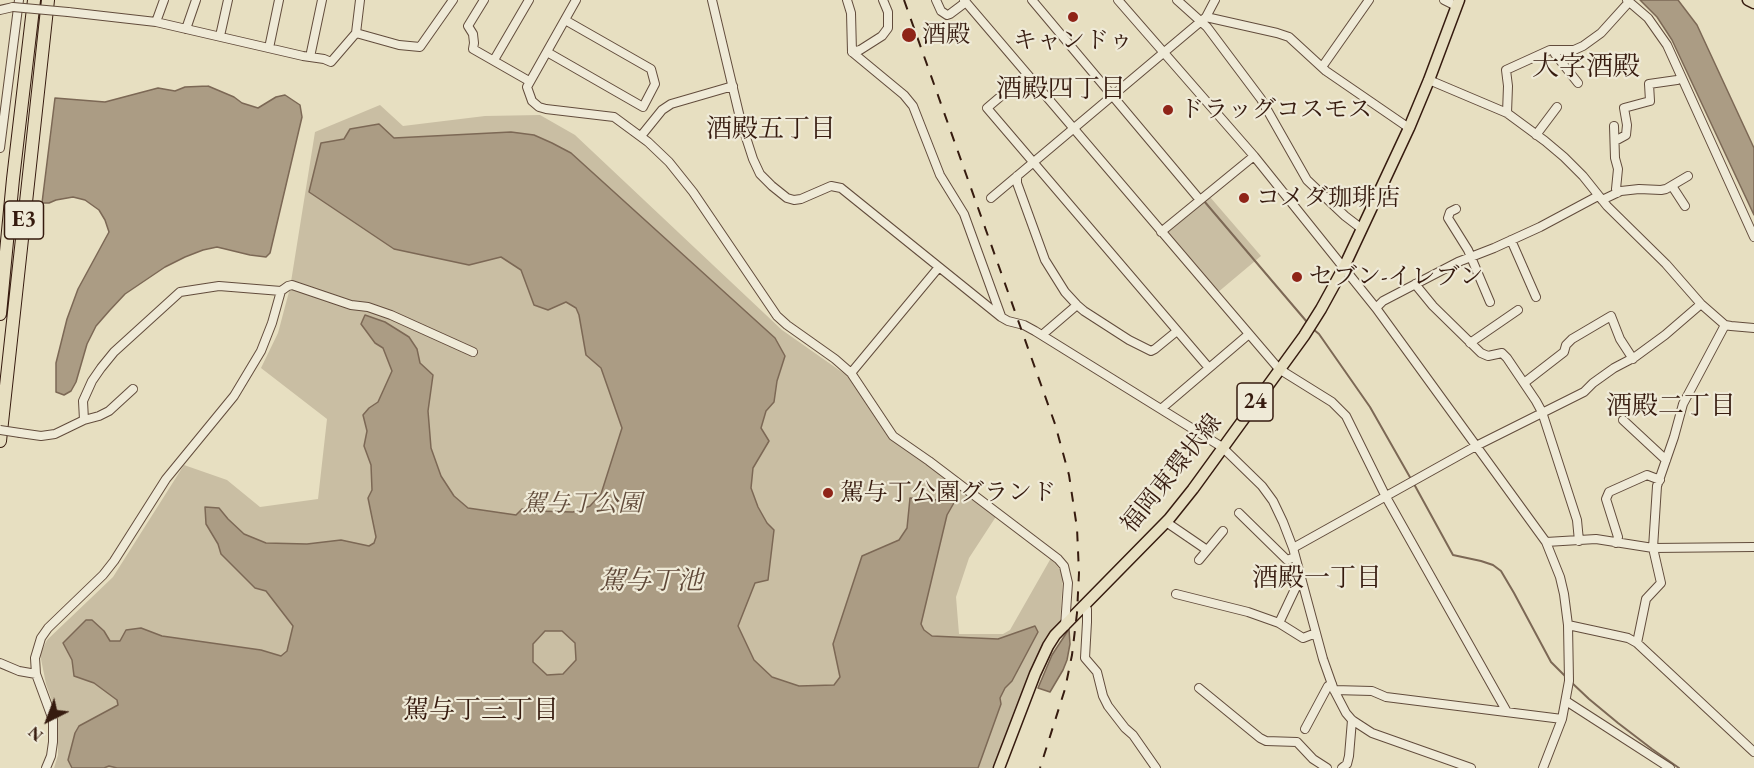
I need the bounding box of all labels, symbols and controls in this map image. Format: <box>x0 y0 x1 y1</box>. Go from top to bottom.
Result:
marker: キャンドゥ <box>1066 10 1080 24</box>
place label: 酒殿 <box>922 21 970 49</box>
marker: 酒殿 <box>900 26 918 44</box>
place label: キャンドゥ <box>1013 27 1133 55</box>
district label: 大字酒殿 <box>1532 52 1640 84</box>
district label: 酒殿四丁目 <box>996 74 1126 106</box>
place label: ドラッグコスモス <box>1180 96 1372 124</box>
marker: ドラッグコスモス <box>1161 103 1175 117</box>
district label: 酒殿五丁目 <box>706 114 836 146</box>
place label: コメダ珈琲店 <box>1256 184 1400 212</box>
marker: コメダ珈琲店 <box>1237 191 1251 205</box>
road number: E3 <box>4 201 44 239</box>
place label: セブン-イレブン <box>1309 263 1484 291</box>
marker: セブン-イレブン <box>1290 270 1304 284</box>
road number: 24 <box>1237 383 1273 421</box>
district label: 酒殿二丁目 <box>1606 391 1736 423</box>
street label: 福岡東環状線 <box>1115 409 1229 539</box>
place label: 駕与丁公園グランド <box>840 479 1056 507</box>
marker: 駕与丁公園グランド <box>821 486 835 500</box>
park label: 駕与丁公園 <box>522 490 642 518</box>
district label: 酒殿一丁目 <box>1252 563 1382 595</box>
water label: 駕与丁池 <box>599 566 703 598</box>
north arrow <box>18 690 78 750</box>
district label: 駕与丁三丁目 <box>403 695 559 727</box>
text: N <box>24 722 47 746</box>

